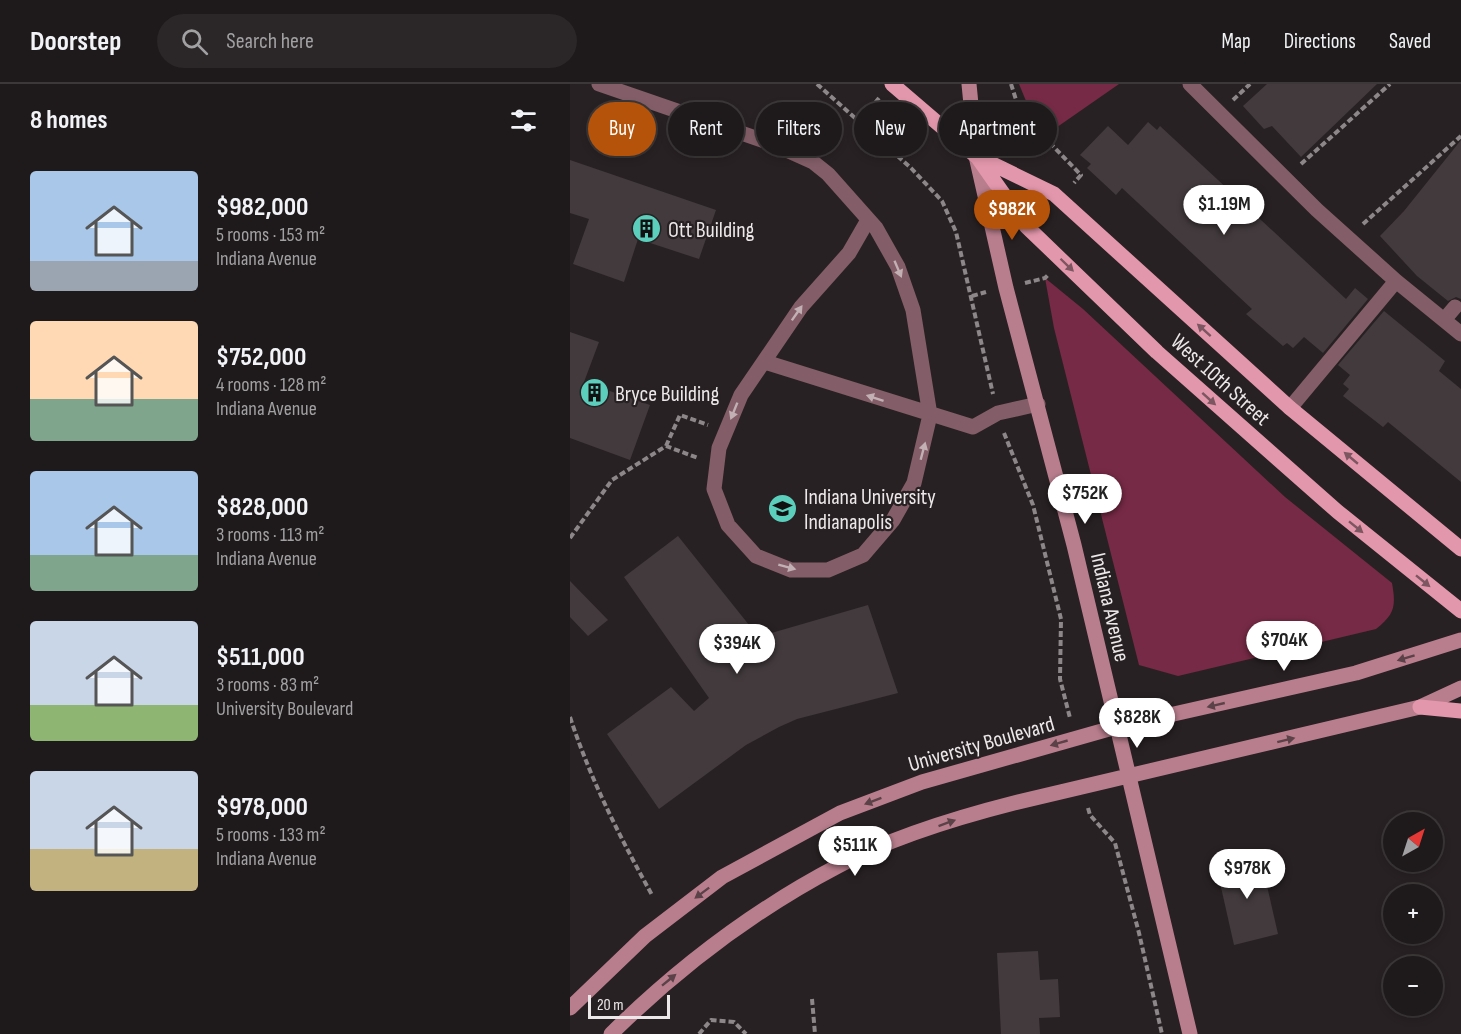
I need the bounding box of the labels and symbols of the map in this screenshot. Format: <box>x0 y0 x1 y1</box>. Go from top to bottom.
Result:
pin: $1.19M <box>1175 185 1273 236</box>
pin: $982K <box>970 190 1054 241</box>
building icon: Ott Building <box>631 213 663 245</box>
place label: Ott Building <box>668 217 755 244</box>
one-way arrow <box>1059 258 1073 272</box>
one-way arrow <box>894 261 903 278</box>
one-way arrow <box>791 306 803 322</box>
one-way arrow <box>1197 324 1212 337</box>
street label: West 10th Street <box>1165 328 1275 432</box>
building icon: Bryce Building <box>578 377 610 409</box>
place label: Bryce Building <box>615 381 720 408</box>
one-way arrow <box>866 392 884 402</box>
one-way arrow <box>1201 392 1216 405</box>
one-way arrow <box>729 403 739 421</box>
one-way arrow <box>918 442 928 460</box>
one-way arrow <box>1343 452 1359 465</box>
pin: $752K <box>1043 474 1127 525</box>
place label: Indiana University Indianapolis <box>804 484 936 536</box>
school or university icon: Indiana University Indianapolis <box>767 493 799 525</box>
one-way arrow <box>1348 520 1363 533</box>
street label: Indiana Avenue <box>1084 550 1135 664</box>
one-way arrow <box>778 563 796 573</box>
one-way arrow <box>1416 575 1431 587</box>
pin: $704K <box>1242 621 1326 672</box>
pin: $394K <box>695 624 779 675</box>
one-way arrow <box>1397 654 1415 663</box>
pin: $828K <box>1095 698 1179 749</box>
one-way arrow <box>1207 700 1226 710</box>
street label: University Boulevard <box>905 711 1058 778</box>
one-way arrow <box>1277 735 1295 745</box>
one-way arrow <box>1050 739 1068 749</box>
one-way arrow <box>864 797 882 806</box>
north arrow <box>1383 812 1443 872</box>
one-way arrow <box>938 818 956 828</box>
pin: $511K <box>813 826 897 877</box>
pin: $978K <box>1205 849 1289 900</box>
one-way arrow <box>694 886 709 898</box>
one-way arrow <box>661 974 677 987</box>
scale bar <box>588 992 670 1020</box>

